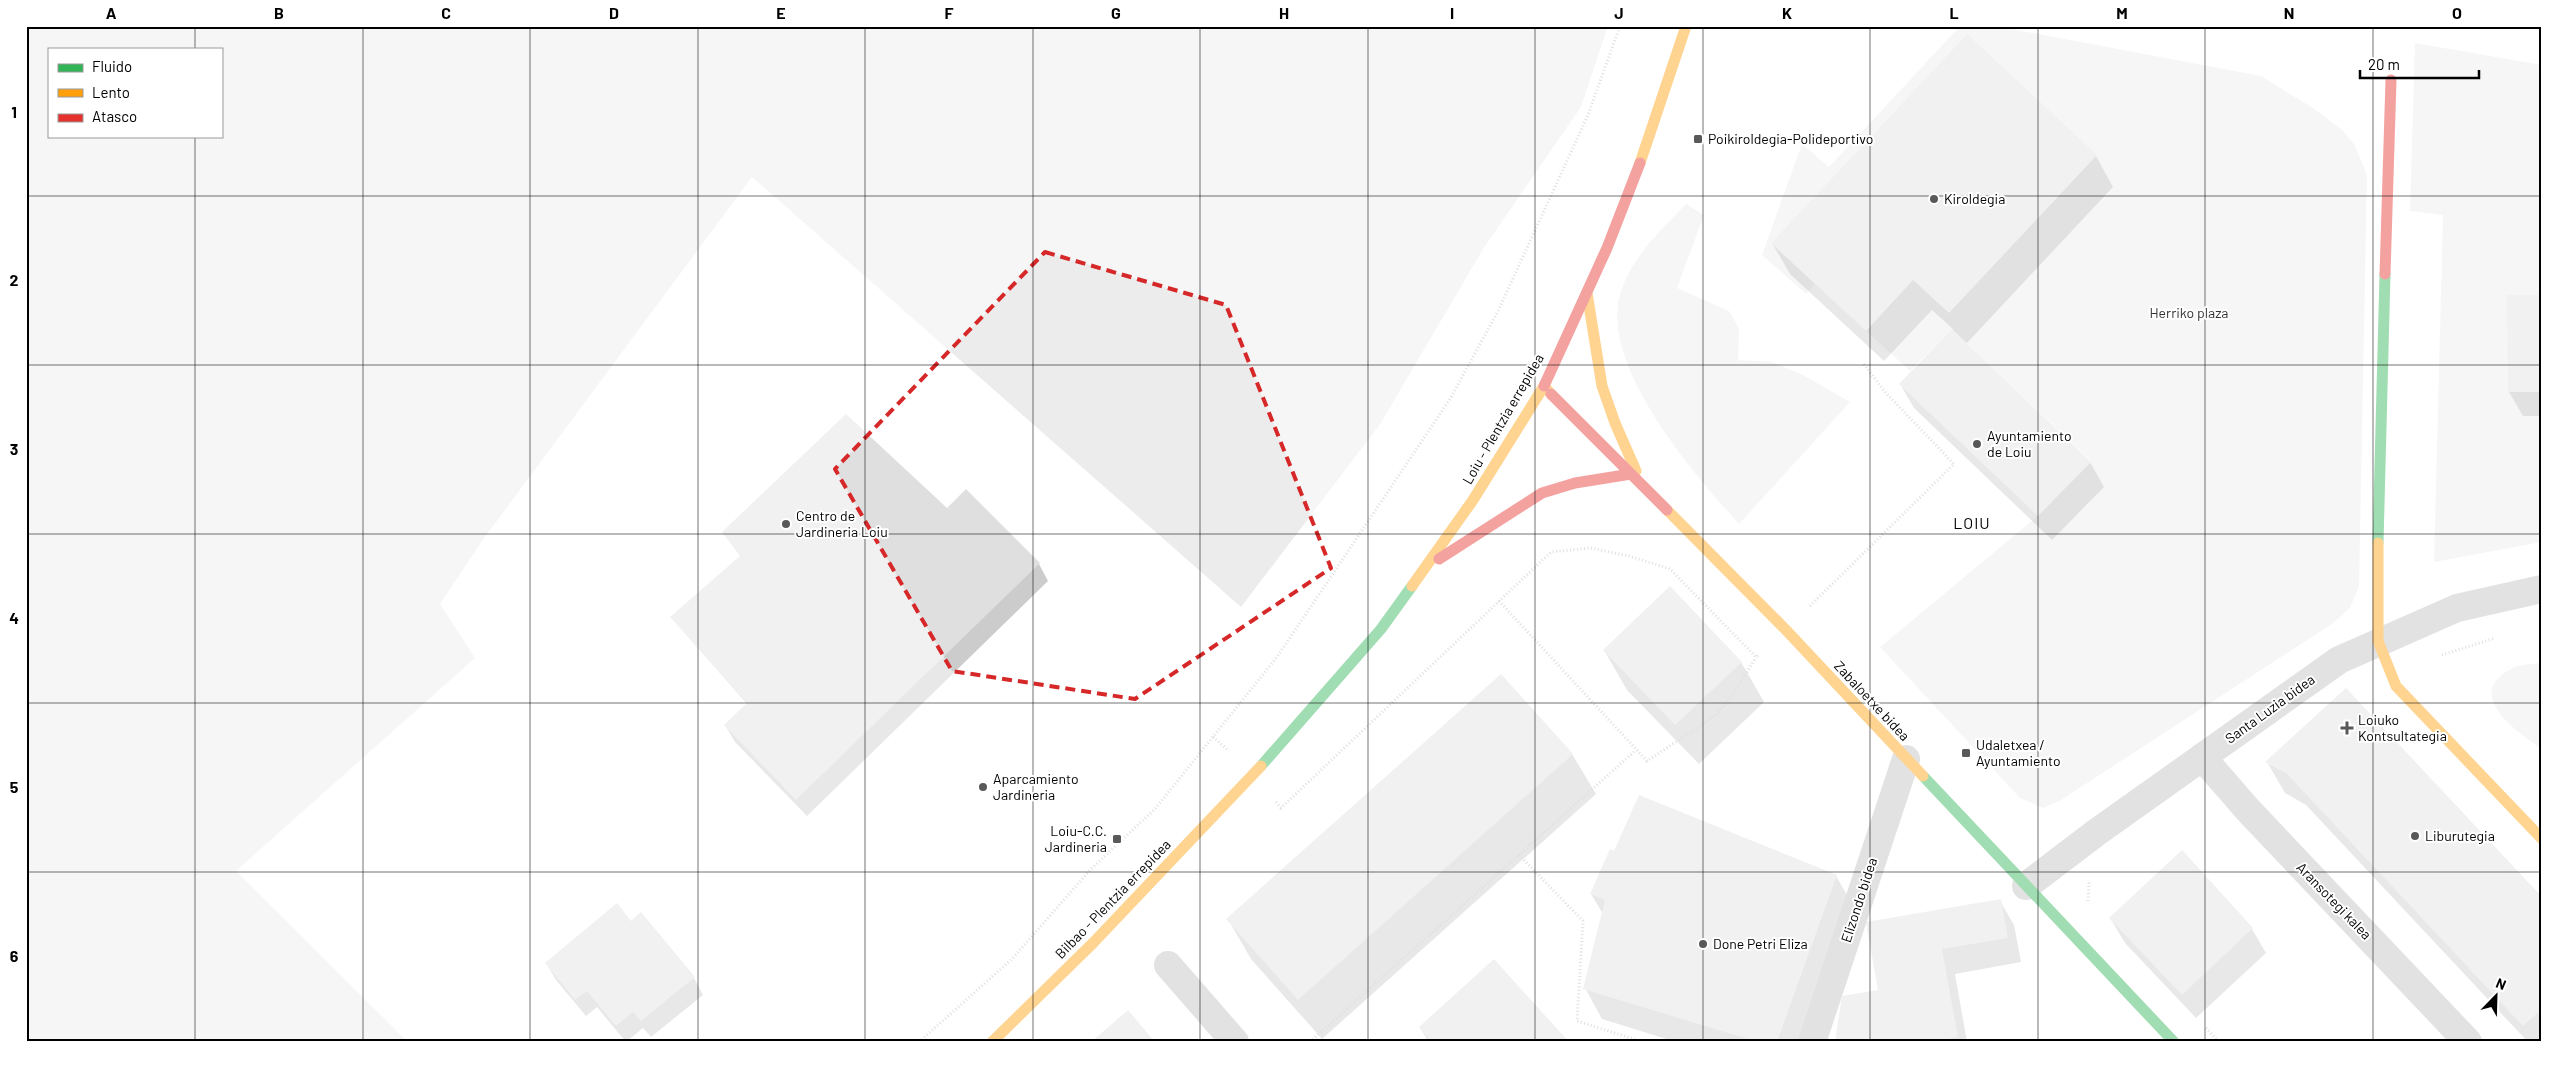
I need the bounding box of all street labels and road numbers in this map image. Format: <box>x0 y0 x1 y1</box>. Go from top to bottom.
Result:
street label: Loiu - Plentzia errepidea <box>1458 351 1547 487</box>
street label: Zabaloetxe bidea <box>1831 657 1914 744</box>
street label: Santa Luzia bidea <box>2222 670 2318 747</box>
street label: Bilbao - Plentzia errepidea <box>1051 836 1174 962</box>
street label: Elizondo bidea <box>1837 855 1880 944</box>
street label: Aransotegi kalea <box>2293 859 2375 943</box>

